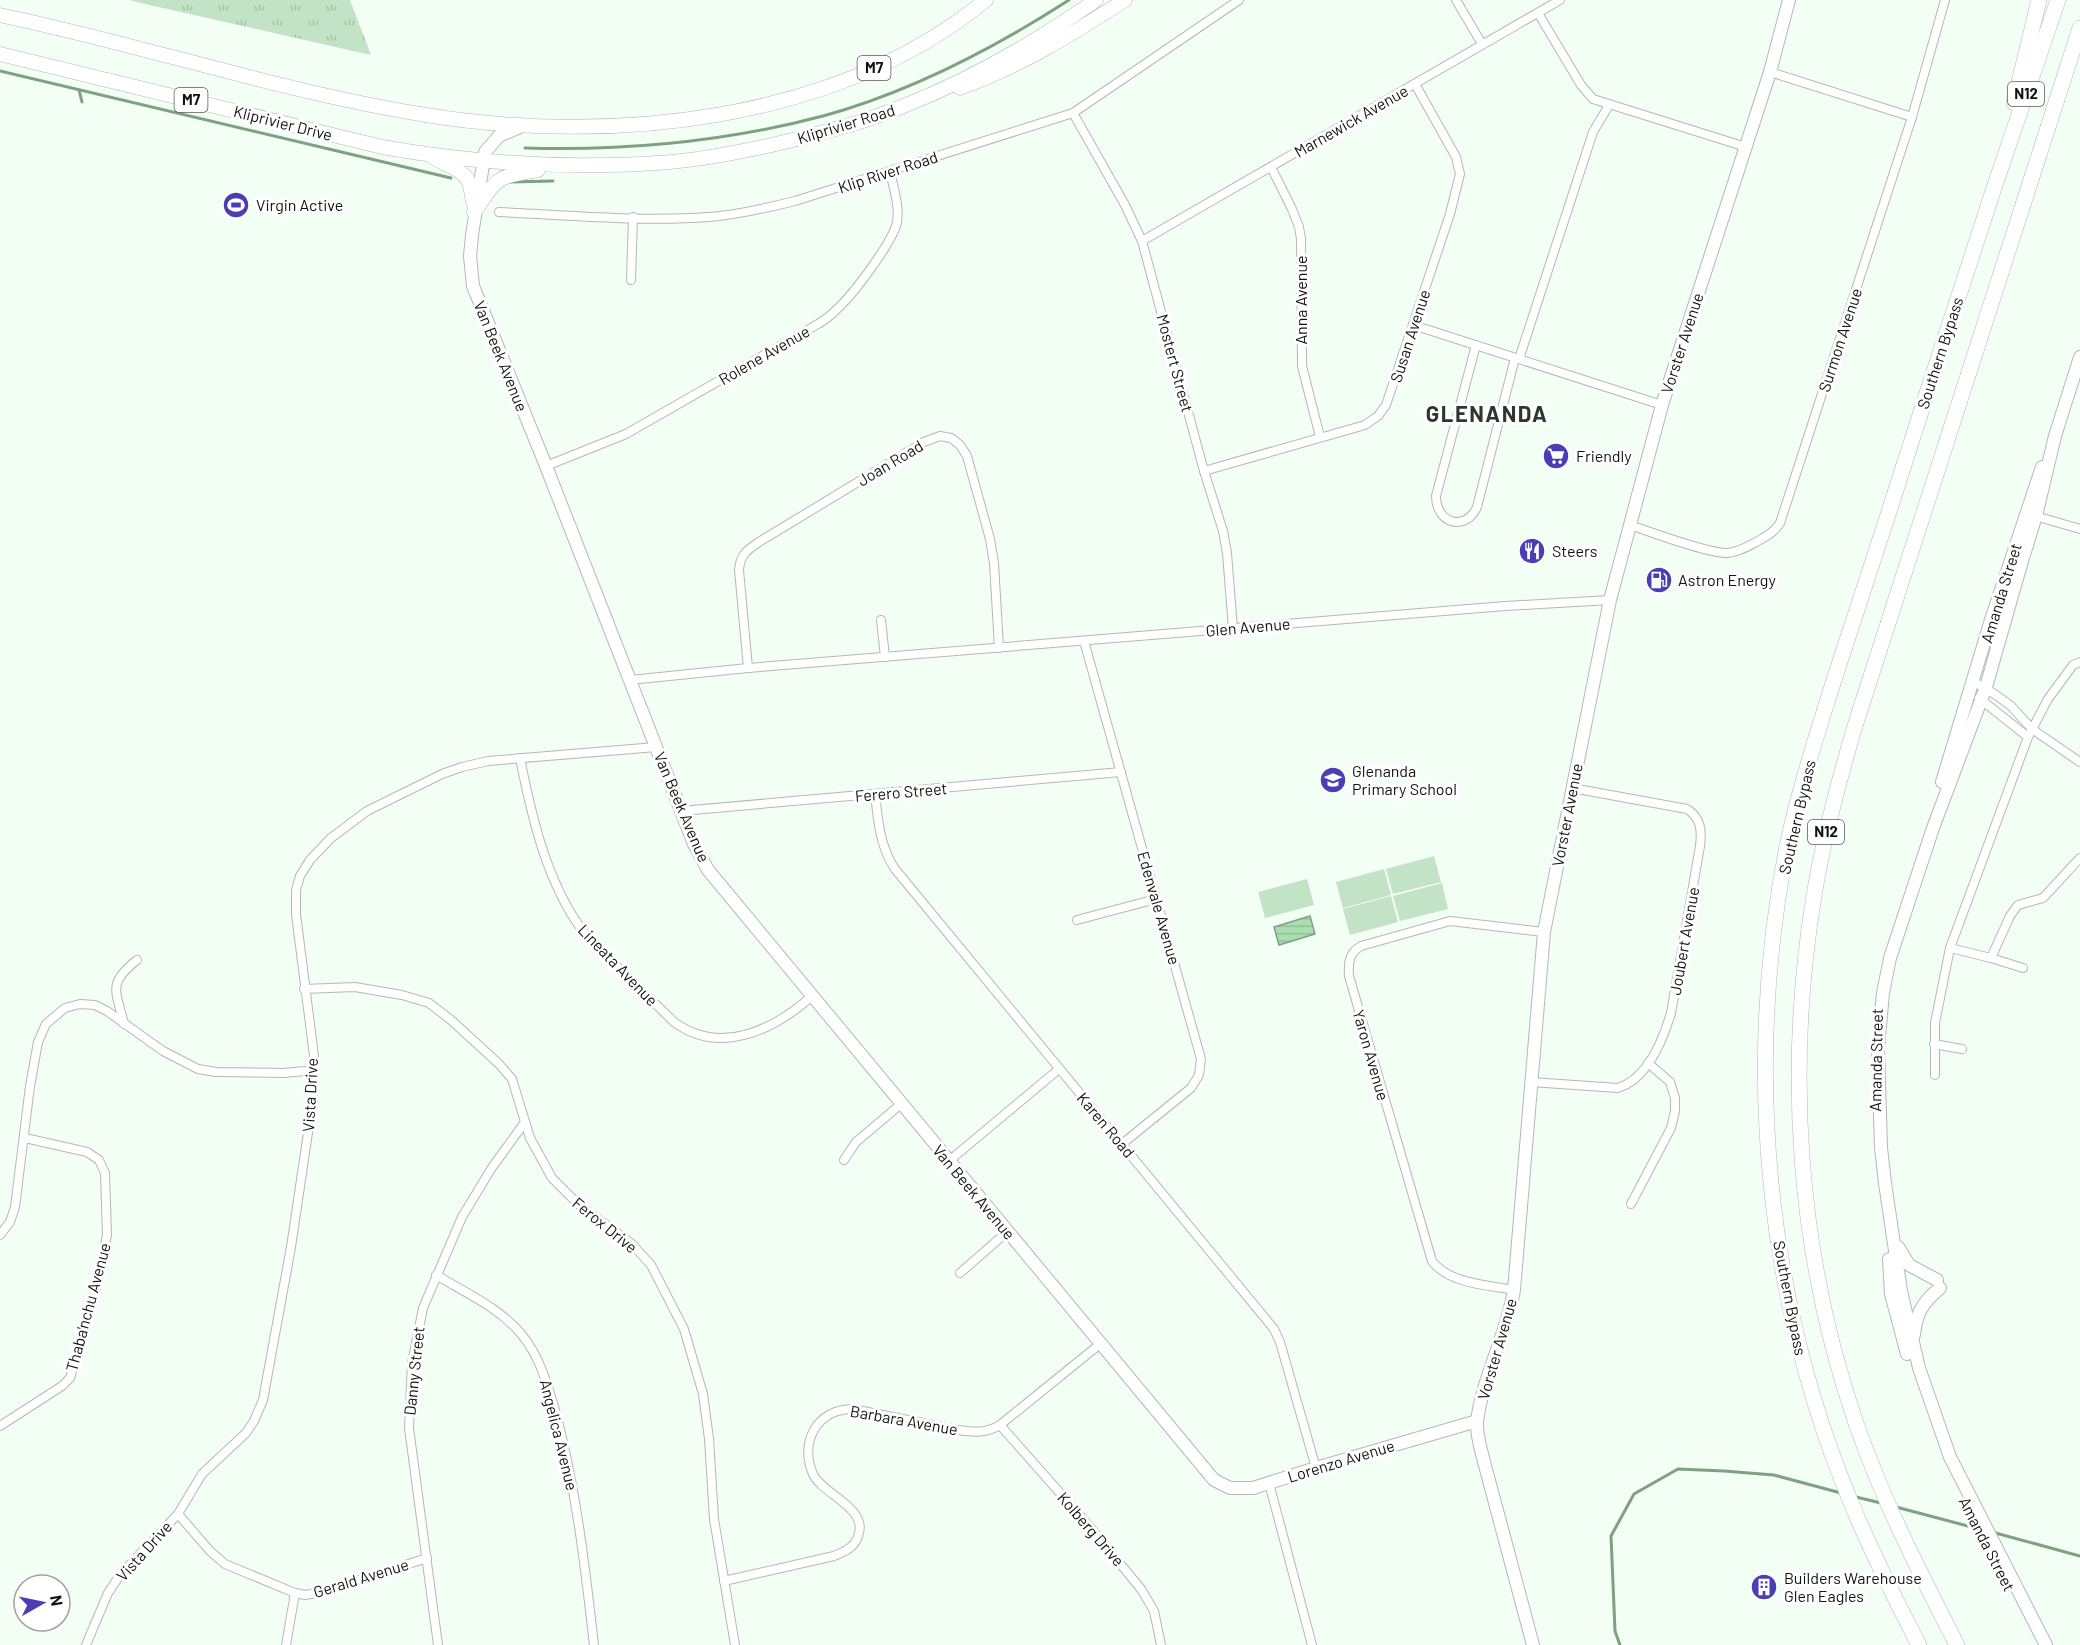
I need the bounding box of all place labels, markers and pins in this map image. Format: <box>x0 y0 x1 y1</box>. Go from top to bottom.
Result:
sports icon: Virgin Active <box>221 190 251 220</box>
place label: Virgin Active <box>256 195 343 214</box>
supermarket icon: Friendly <box>1541 441 1571 471</box>
place label: Friendly <box>1576 446 1632 465</box>
restaurant icon: Steers <box>1517 536 1547 566</box>
place label: Steers <box>1552 541 1597 560</box>
fuel station icon: Astron Energy <box>1644 565 1674 595</box>
place label: Astron Energy <box>1678 570 1776 589</box>
place label: Glenanda Primary School <box>1352 761 1457 798</box>
school or university icon: Glenanda Primary School <box>1318 765 1348 795</box>
place label: Builders Warehouse Glen Eagles <box>1784 1568 1922 1605</box>
building icon: Builders Warehouse Glen Eagles <box>1749 1572 1779 1602</box>

